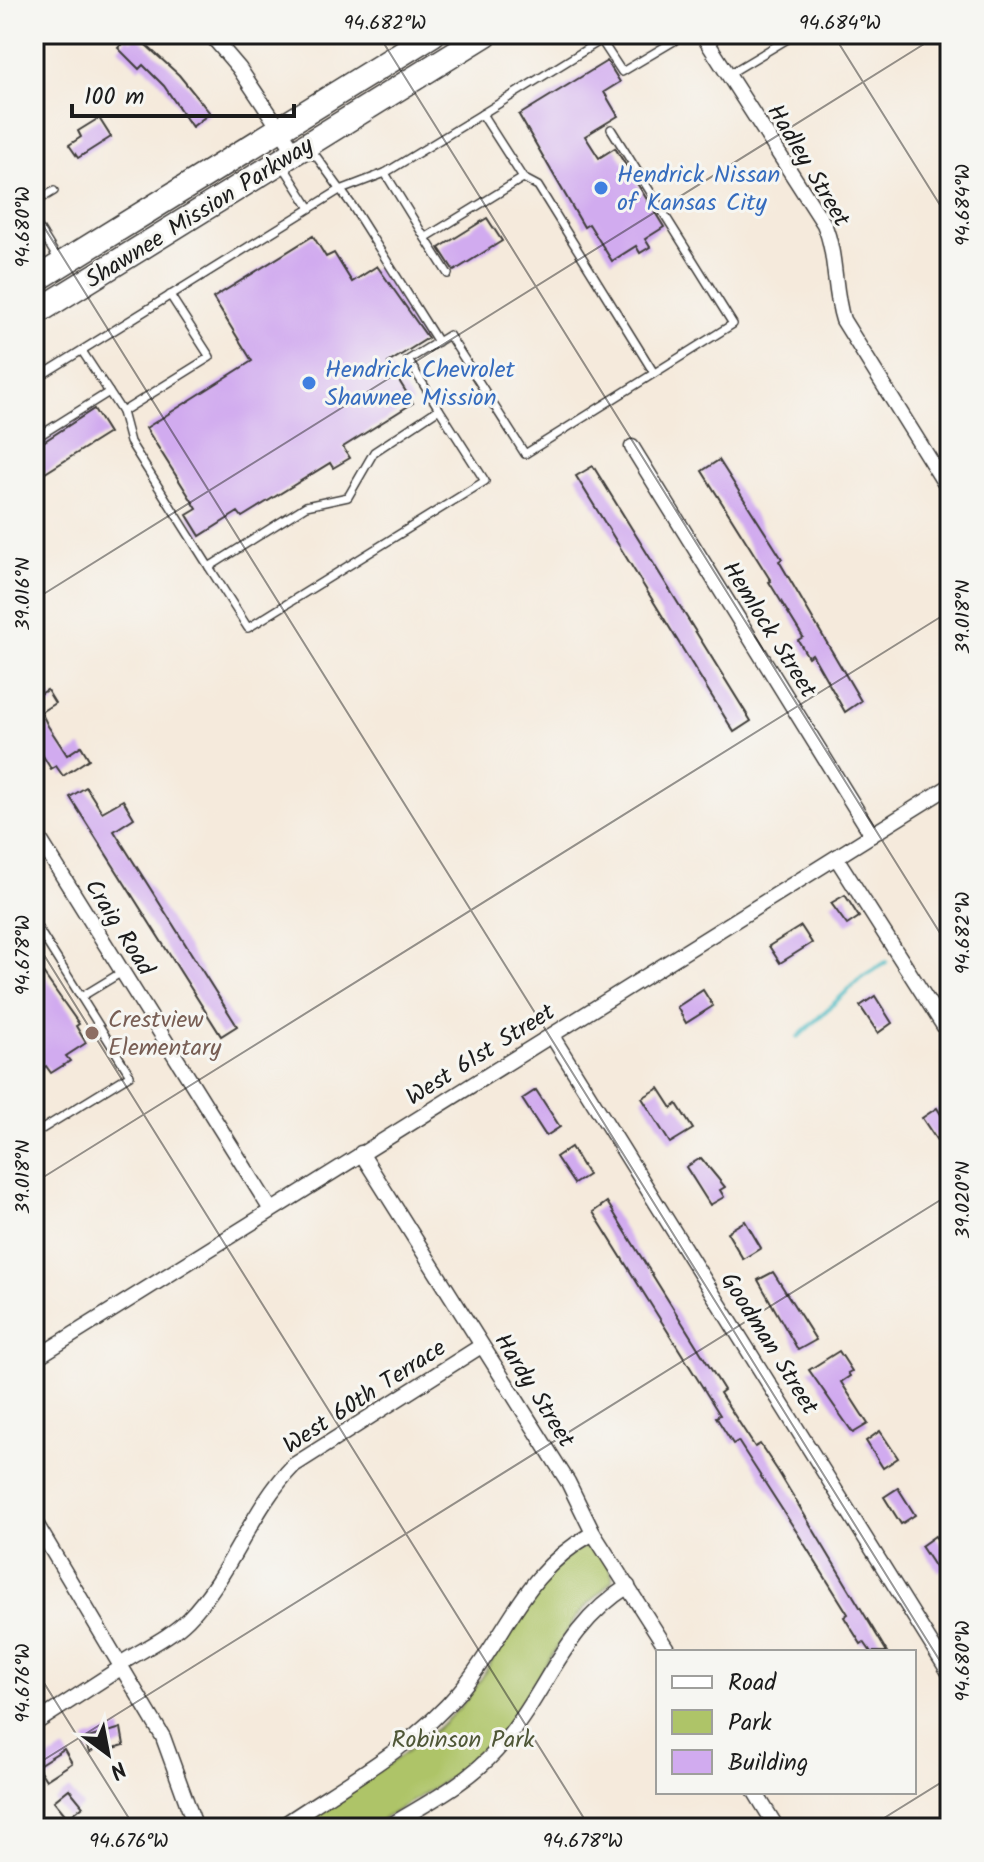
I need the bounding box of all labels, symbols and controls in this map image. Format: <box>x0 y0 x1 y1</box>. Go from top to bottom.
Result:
text: 94.682°W <box>344 8 426 40</box>
text: 94.684°W <box>799 8 881 40</box>
scale bar <box>72 68 294 118</box>
text: 100 m <box>84 78 144 117</box>
street label: Hadley Street <box>756 97 860 235</box>
street label: Shawnee Mission Parkway <box>78 127 322 300</box>
place label: Hendrick Nissan of Kansas City <box>617 156 780 223</box>
text: 94.684°W <box>948 164 980 246</box>
marker: Hendrick Nissan of Kansas City <box>592 179 610 197</box>
text: 94.680°W <box>8 186 40 268</box>
place label: Hendrick Chevrolet Shawnee Mission <box>325 351 516 418</box>
marker: Hendrick Chevrolet Shawnee Mission <box>300 374 318 392</box>
street label: Hemlock Street <box>711 554 827 707</box>
text: 39.016°N <box>8 557 40 631</box>
text: 39.018°N <box>948 580 980 654</box>
street label: Craig Road <box>73 871 165 985</box>
text: 94.682°W <box>948 892 980 974</box>
text: 94.678°W <box>8 915 40 995</box>
street label: West 61st Street <box>399 993 564 1117</box>
place label: Crestview Elementary <box>108 1001 222 1068</box>
marker: Crestview Elementary <box>83 1024 101 1042</box>
text: 39.018°N <box>8 1140 40 1214</box>
text: 39.020°N <box>948 1161 980 1239</box>
street label: Goodman Street <box>709 1265 829 1423</box>
street label: Hardy Street <box>483 1326 585 1456</box>
street label: West 60th Terrace <box>275 1330 454 1465</box>
text: 94.680°W <box>948 1620 980 1702</box>
text: 94.676°W <box>8 1643 40 1723</box>
legend <box>656 1650 916 1794</box>
text: Road <box>728 1664 777 1703</box>
text: Park <box>728 1704 772 1743</box>
north arrow <box>68 1714 148 1794</box>
park label: Robinson Park <box>392 1721 535 1760</box>
text: Building <box>728 1744 808 1783</box>
text: N <box>102 1750 132 1787</box>
text: 94.676°W <box>89 1826 169 1858</box>
text: 94.678°W <box>543 1826 623 1858</box>

